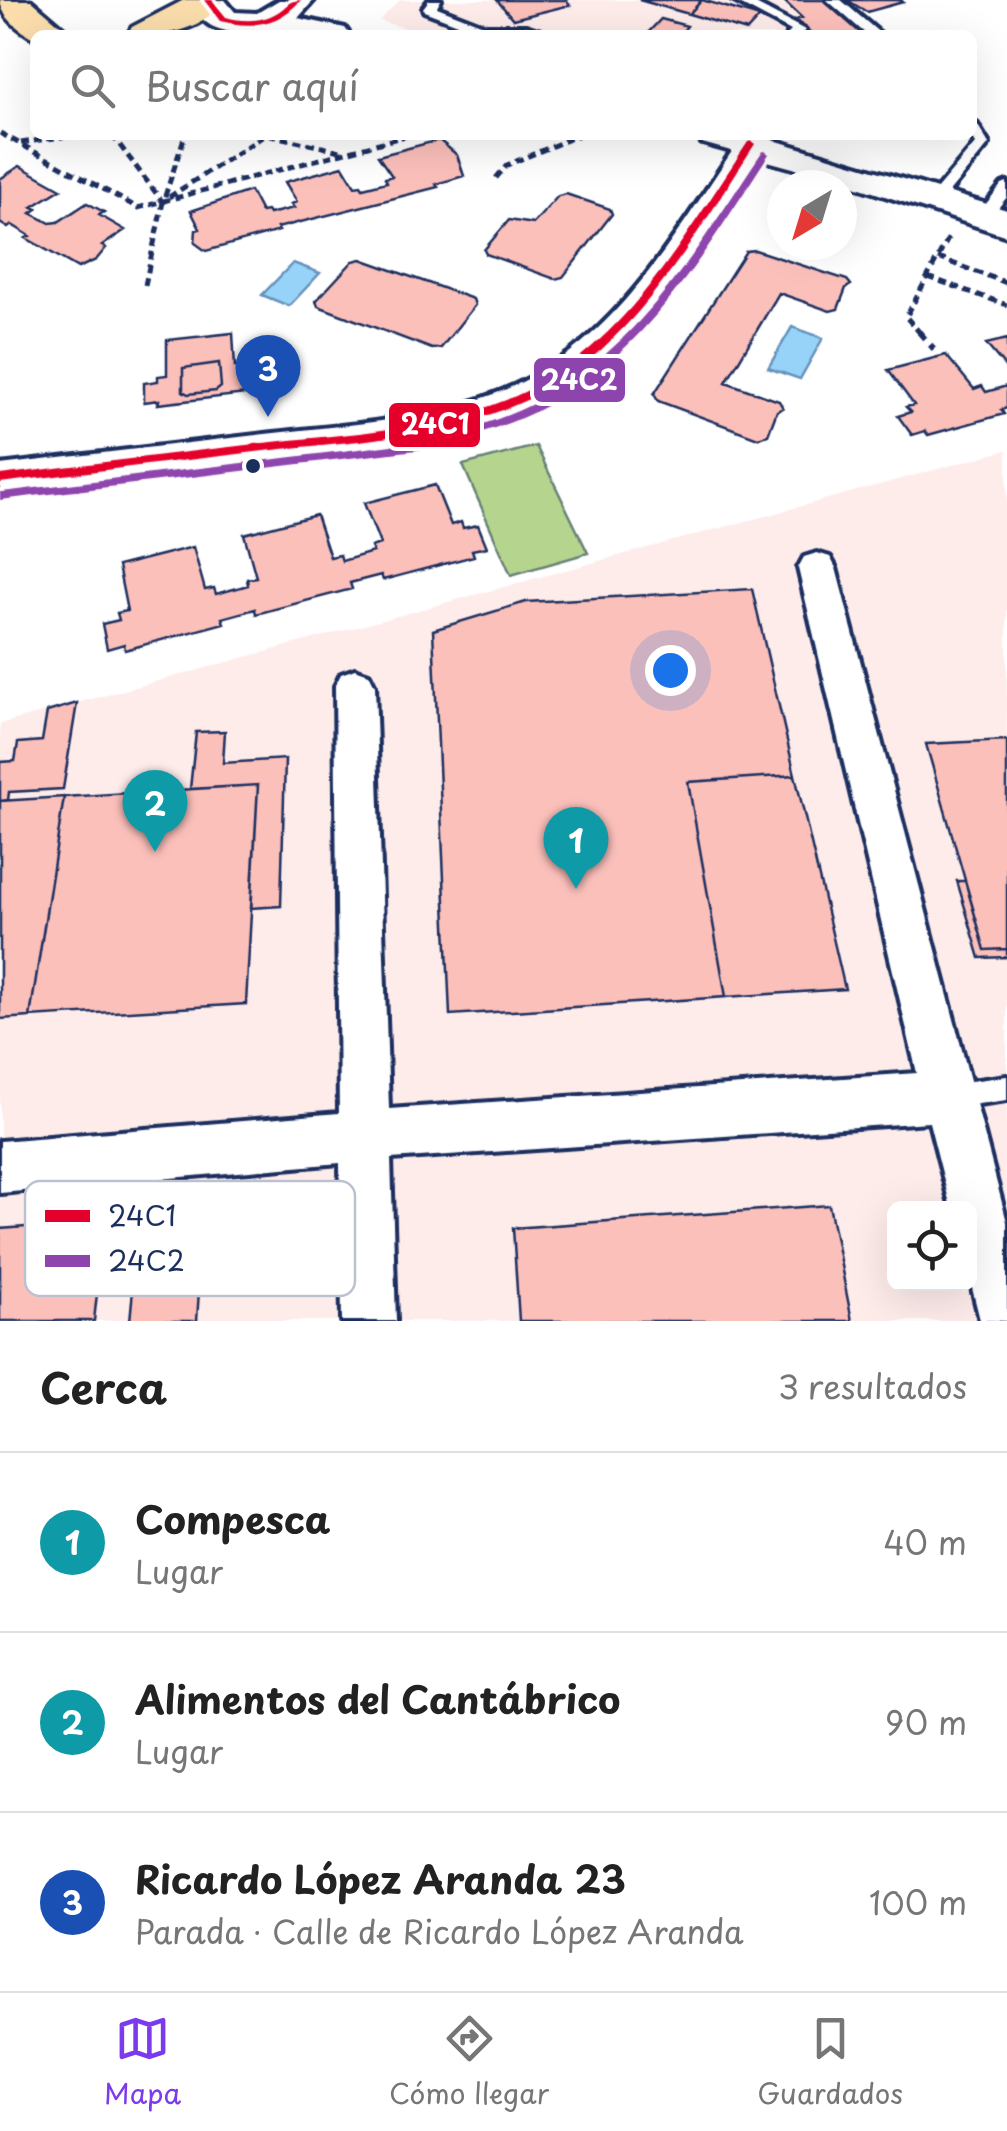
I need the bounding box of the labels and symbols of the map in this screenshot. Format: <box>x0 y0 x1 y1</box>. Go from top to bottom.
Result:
north arrow <box>767 170 857 260</box>
pin: 3 <box>236 334 300 417</box>
line badge: 24C2 <box>532 356 627 404</box>
text: 24C2 <box>541 357 617 400</box>
line badge: 24C1 <box>387 401 482 449</box>
text: 24C1 <box>400 401 470 444</box>
unlabelled marker <box>243 456 263 476</box>
your location <box>645 645 696 696</box>
pin: 2 <box>122 770 188 852</box>
pin: 1 <box>544 806 608 889</box>
legend <box>25 1181 355 1296</box>
text: 24C1 <box>108 1193 176 1236</box>
text: 24C2 <box>108 1238 185 1281</box>

